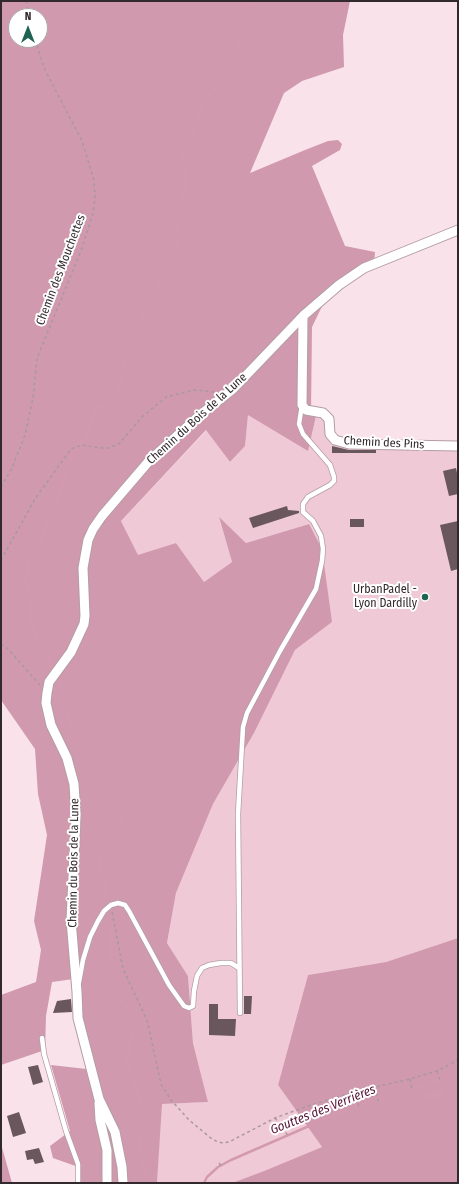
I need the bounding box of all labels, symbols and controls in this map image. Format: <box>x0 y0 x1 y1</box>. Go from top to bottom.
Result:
north arrow <box>8 8 48 48</box>
text: N <box>25 10 31 23</box>
street label: Chemin des Mouchettes <box>33 213 89 327</box>
street label: Chemin du Bois de la Lune <box>144 370 250 468</box>
street label: Chemin des Pins <box>343 434 425 452</box>
place label: UrbanPadel - Lyon Dardilly <box>353 583 417 611</box>
marker: UrbanPadel - Lyon Dardilly <box>420 592 430 602</box>
street label: Chemin du Bois de la Lune <box>66 798 82 928</box>
water label: Gouttes des Verrières <box>268 1082 378 1138</box>

